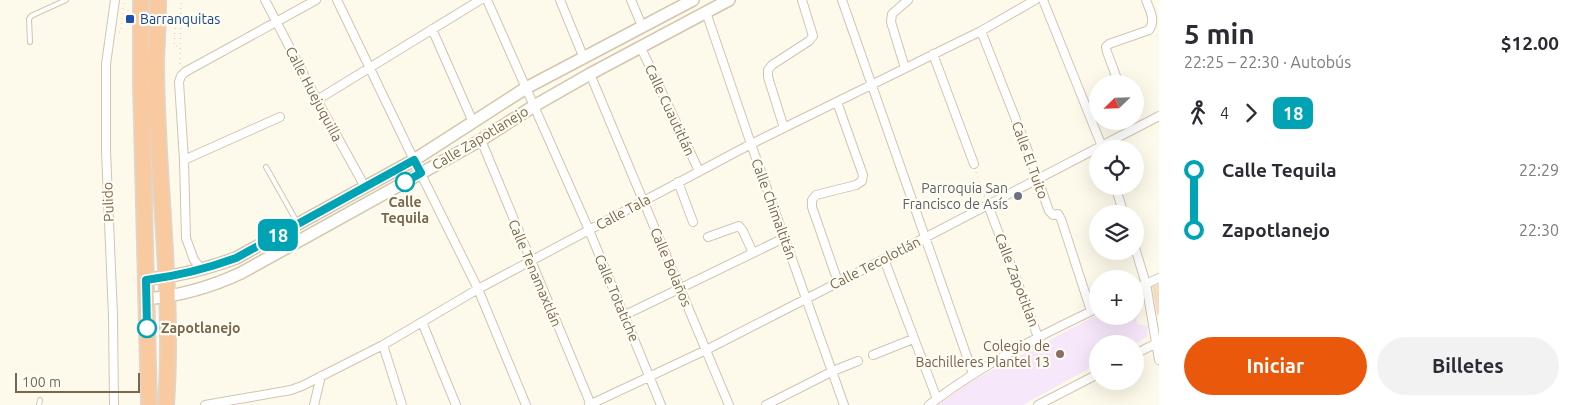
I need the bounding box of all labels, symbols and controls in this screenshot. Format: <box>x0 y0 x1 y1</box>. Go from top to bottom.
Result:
place label: Barranquitas <box>140 11 220 27</box>
marker: Barranquitas <box>124 13 136 25</box>
text: 5 min <box>1184 18 1255 49</box>
text: $12.00 <box>1501 32 1559 54</box>
street label: Calle Huejuquilla <box>282 44 346 144</box>
text: 22:25 – 22:30 · Autobús <box>1184 53 1351 71</box>
street label: Calle Cuautitlán <box>642 62 698 158</box>
north arrow <box>1089 75 1144 130</box>
map controls <box>1089 75 1144 390</box>
icon: walk <box>1184 99 1212 127</box>
icon: forward <box>1237 99 1265 127</box>
street label: Calle Zapotlanejo <box>429 103 531 173</box>
text: 18 <box>1283 103 1303 123</box>
text: 4 <box>1220 104 1229 122</box>
street label: Calle El Tuito <box>1009 119 1051 201</box>
button: locate <box>1089 140 1144 195</box>
street label: Calle Chimaltitán <box>748 156 800 262</box>
text: Calle Tequila <box>1222 159 1337 181</box>
text: 22:29 <box>1519 161 1559 179</box>
marker: Calle Tequila <box>395 172 415 192</box>
place label: Parroquia San Francisco de Asís <box>903 180 1008 212</box>
street label: Pulido <box>99 182 117 222</box>
marker: Parroquia San Francisco de Asís <box>1012 190 1024 202</box>
street label: Calle Tala <box>593 191 653 233</box>
place label: Calle Tequila <box>381 194 429 226</box>
button: layers <box>1089 205 1144 260</box>
street label: Calle Tenamaxtlán <box>505 217 565 329</box>
line badge: 18 <box>256 219 300 251</box>
text: Zapotlanejo <box>1222 219 1330 241</box>
text: 22:30 <box>1519 221 1559 239</box>
text: 18 <box>268 225 288 245</box>
street label: Calle Bolaños <box>647 225 695 309</box>
street label: Calle Zapotitlan <box>992 231 1042 329</box>
street label: Calle Tecolotlán <box>827 233 923 293</box>
street label: Calle Totatiche <box>591 252 643 344</box>
button: + <box>1089 270 1144 325</box>
marker: Zapotlanejo <box>137 318 157 338</box>
place label: Zapotlanejo <box>161 320 241 336</box>
button: − <box>1089 335 1144 390</box>
button: Iniciar <box>1184 337 1367 395</box>
button: Billetes <box>1377 337 1559 395</box>
place label: Colegio de Bachilleres Plantel 13 <box>916 338 1050 370</box>
marker: Colegio de Bachilleres Plantel 13 <box>1054 348 1066 360</box>
scale bar <box>15 370 140 393</box>
text: 100 m <box>22 374 61 390</box>

